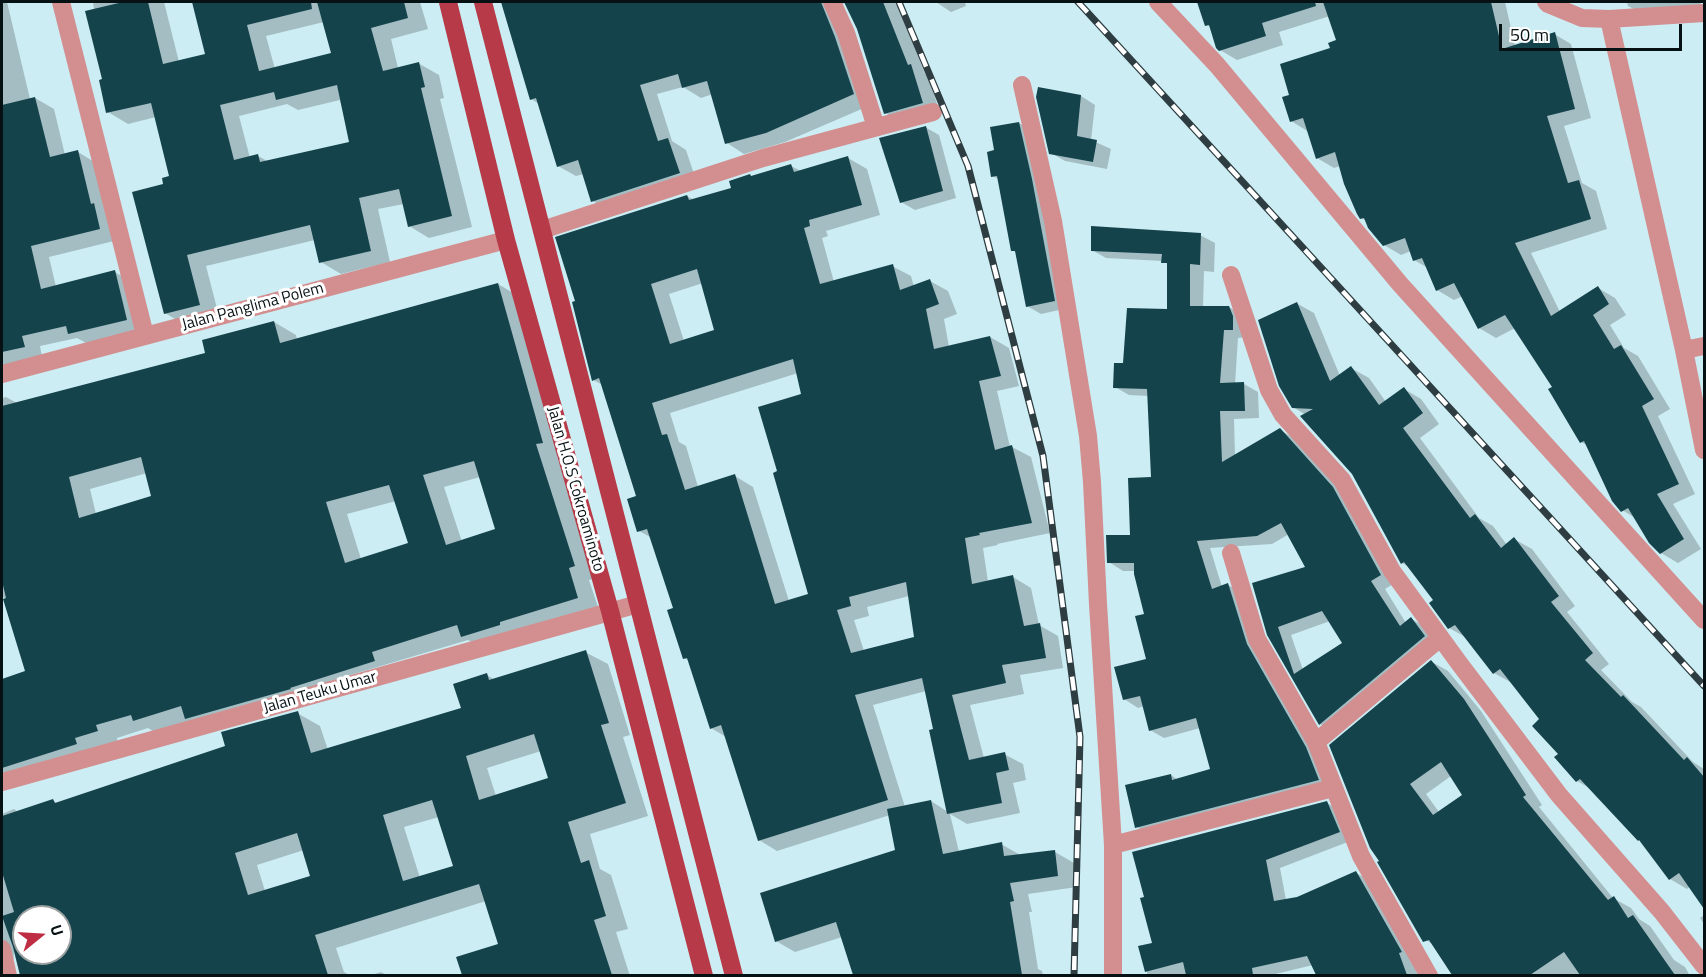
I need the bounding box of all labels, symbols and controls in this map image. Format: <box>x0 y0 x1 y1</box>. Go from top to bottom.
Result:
scale bar <box>1502 12 1685 50</box>
text: 50 m <box>1510 21 1549 48</box>
street label: Jalan Panglima Polem <box>180 279 326 335</box>
street label: Jalan H.O.S Cokroaminoto <box>542 404 608 574</box>
street label: Jalan Teuku Umar <box>261 668 379 718</box>
north arrow <box>12 905 72 965</box>
text: U <box>44 921 70 939</box>

